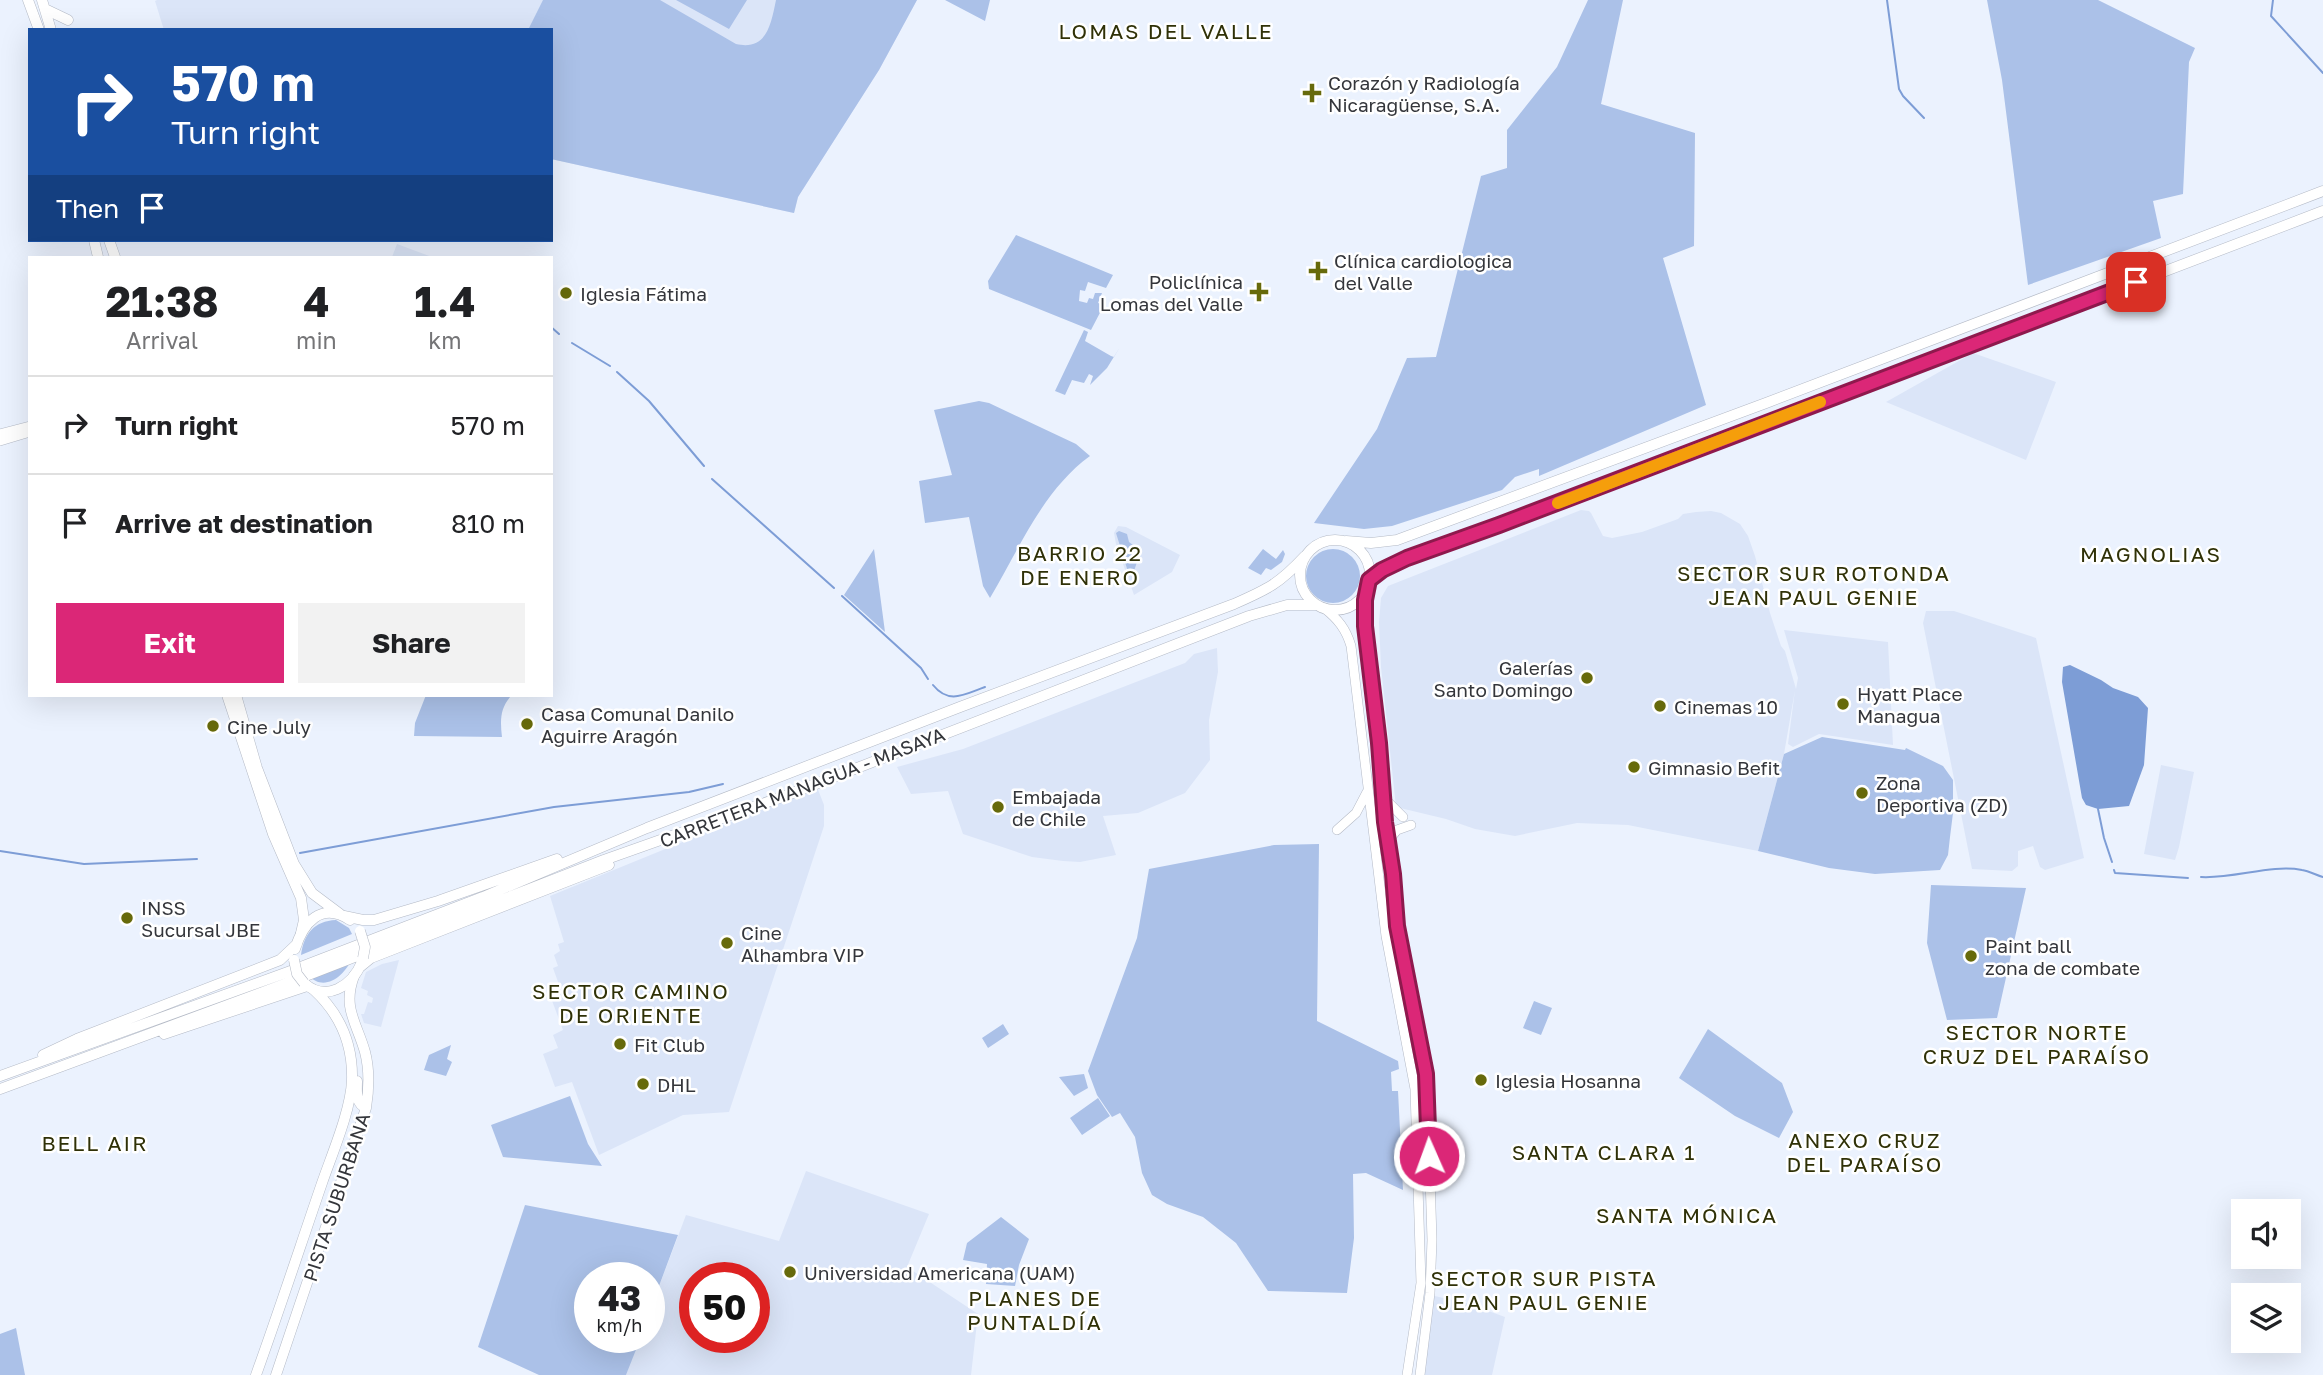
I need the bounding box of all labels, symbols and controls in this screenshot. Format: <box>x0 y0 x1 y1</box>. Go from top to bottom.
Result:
district label: LOMAS DEL VALLE <box>1058 18 1274 44</box>
text: 570 m <box>171 53 315 112</box>
icon: right <box>56 56 147 147</box>
place label: Corazón y Radiología Nicaragüense, S.A. <box>1328 71 1520 116</box>
marker: Corazón y Radiología Nicaragüense, S.A. <box>1302 83 1322 103</box>
text: Turn right <box>171 113 320 151</box>
icon: arrive <box>133 189 171 227</box>
text: Then <box>56 193 119 224</box>
place label: Clínica cardiologica del Valle <box>1334 249 1512 294</box>
pin <box>2106 252 2166 312</box>
marker: Clínica cardiologica del Valle <box>1308 261 1328 281</box>
icon: arrive <box>2117 263 2155 301</box>
place label: Policlínica Lomas del Valle <box>1100 270 1243 315</box>
text: 21:38 <box>105 276 219 326</box>
text: 4 <box>303 276 330 326</box>
text: 1.4 <box>414 276 476 326</box>
place label: Iglesia Fátima <box>580 282 707 305</box>
marker: Policlínica Lomas del Valle <box>1249 282 1269 302</box>
marker: Iglesia Fátima <box>558 285 574 301</box>
text: Arrival <box>126 326 198 354</box>
text: min <box>296 326 337 354</box>
text: km <box>428 326 462 354</box>
icon: right <box>56 406 94 444</box>
text: Turn right <box>115 410 238 441</box>
text: 570 m <box>451 410 525 441</box>
icon: arrive <box>56 504 94 542</box>
text: Arrive at destination <box>115 508 373 539</box>
text: 810 m <box>451 508 525 539</box>
district label: BARRIO 22 DE ENERO <box>1017 540 1143 590</box>
district label: MAGNOLIAS <box>2080 541 2222 567</box>
district label: SECTOR SUR ROTONDA JEAN PAUL GENIE <box>1677 560 1951 610</box>
button: Exit <box>56 603 284 683</box>
button: Share <box>298 603 525 683</box>
place label: Galerías Santo Domingo <box>1433 656 1573 701</box>
marker: Galerías Santo Domingo <box>1579 670 1595 686</box>
place label: Hyatt Place Managua <box>1857 682 1962 727</box>
place label: Cinemas 10 <box>1674 695 1778 718</box>
marker: Hyatt Place Managua <box>1835 696 1851 712</box>
marker: Cinemas 10 <box>1652 698 1668 714</box>
place label: Casa Comunal Danilo Aguirre Aragón <box>541 702 734 747</box>
place label: Cine July <box>227 715 311 738</box>
marker: Casa Comunal Danilo Aguirre Aragón <box>519 716 535 732</box>
marker: Cine July <box>205 718 221 734</box>
street label: CARRETERA MANAGUA - MASAYA <box>656 722 948 852</box>
place label: Gimnasio Befit <box>1648 756 1780 779</box>
marker: Gimnasio Befit <box>1626 759 1642 775</box>
place label: Zona Deportiva (ZD) <box>1876 771 2009 816</box>
place label: Embajada de Chile <box>1012 785 1101 830</box>
marker: Zona Deportiva (ZD) <box>1854 785 1870 801</box>
marker: Embajada de Chile <box>990 799 1006 815</box>
place label: INSS Sucursal JBE <box>141 896 260 941</box>
marker: INSS Sucursal JBE <box>119 910 135 926</box>
place label: Cine Alhambra VIP <box>741 921 864 966</box>
place label: Paint ball zona de combate <box>1985 934 2140 979</box>
marker: Cine Alhambra VIP <box>719 935 735 951</box>
marker: Paint ball zona de combate <box>1963 948 1979 964</box>
district label: SECTOR CAMINO DE ORIENTE <box>532 978 730 1028</box>
district label: SECTOR NORTE CRUZ DEL PARAÍSO <box>1923 1019 2151 1069</box>
place label: Fit Club <box>634 1033 705 1056</box>
marker: Fit Club <box>612 1036 628 1052</box>
place label: Iglesia Hosanna <box>1495 1069 1641 1092</box>
marker: Iglesia Hosanna <box>1473 1072 1489 1088</box>
place label: DHL <box>657 1073 696 1096</box>
marker: DHL <box>635 1076 651 1092</box>
street label: PISTA SUBURBANA <box>298 1110 374 1284</box>
position arrow <box>1392 1119 1466 1193</box>
district label: ANEXO CRUZ DEL PARAÍSO <box>1787 1127 1943 1177</box>
district label: BELL AIR <box>41 1130 149 1156</box>
district label: SANTA CLARA 1 <box>1512 1139 1696 1165</box>
map controls <box>2231 1199 2301 1353</box>
button: sound <box>2231 1199 2301 1269</box>
district label: SANTA MÓNICA <box>1596 1202 1778 1228</box>
place label: Universidad Americana (UAM) <box>804 1261 1076 1284</box>
speed limit sign: 50 <box>679 1262 770 1353</box>
marker: Universidad Americana (UAM) <box>782 1264 798 1280</box>
district label: SECTOR SUR PISTA JEAN PAUL GENIE <box>1431 1265 1657 1315</box>
text: 43 <box>598 1277 641 1319</box>
button: layers <box>2231 1283 2301 1353</box>
district label: PLANES DE PUNTALDÍA <box>967 1285 1103 1335</box>
text: km/h <box>597 1314 642 1336</box>

